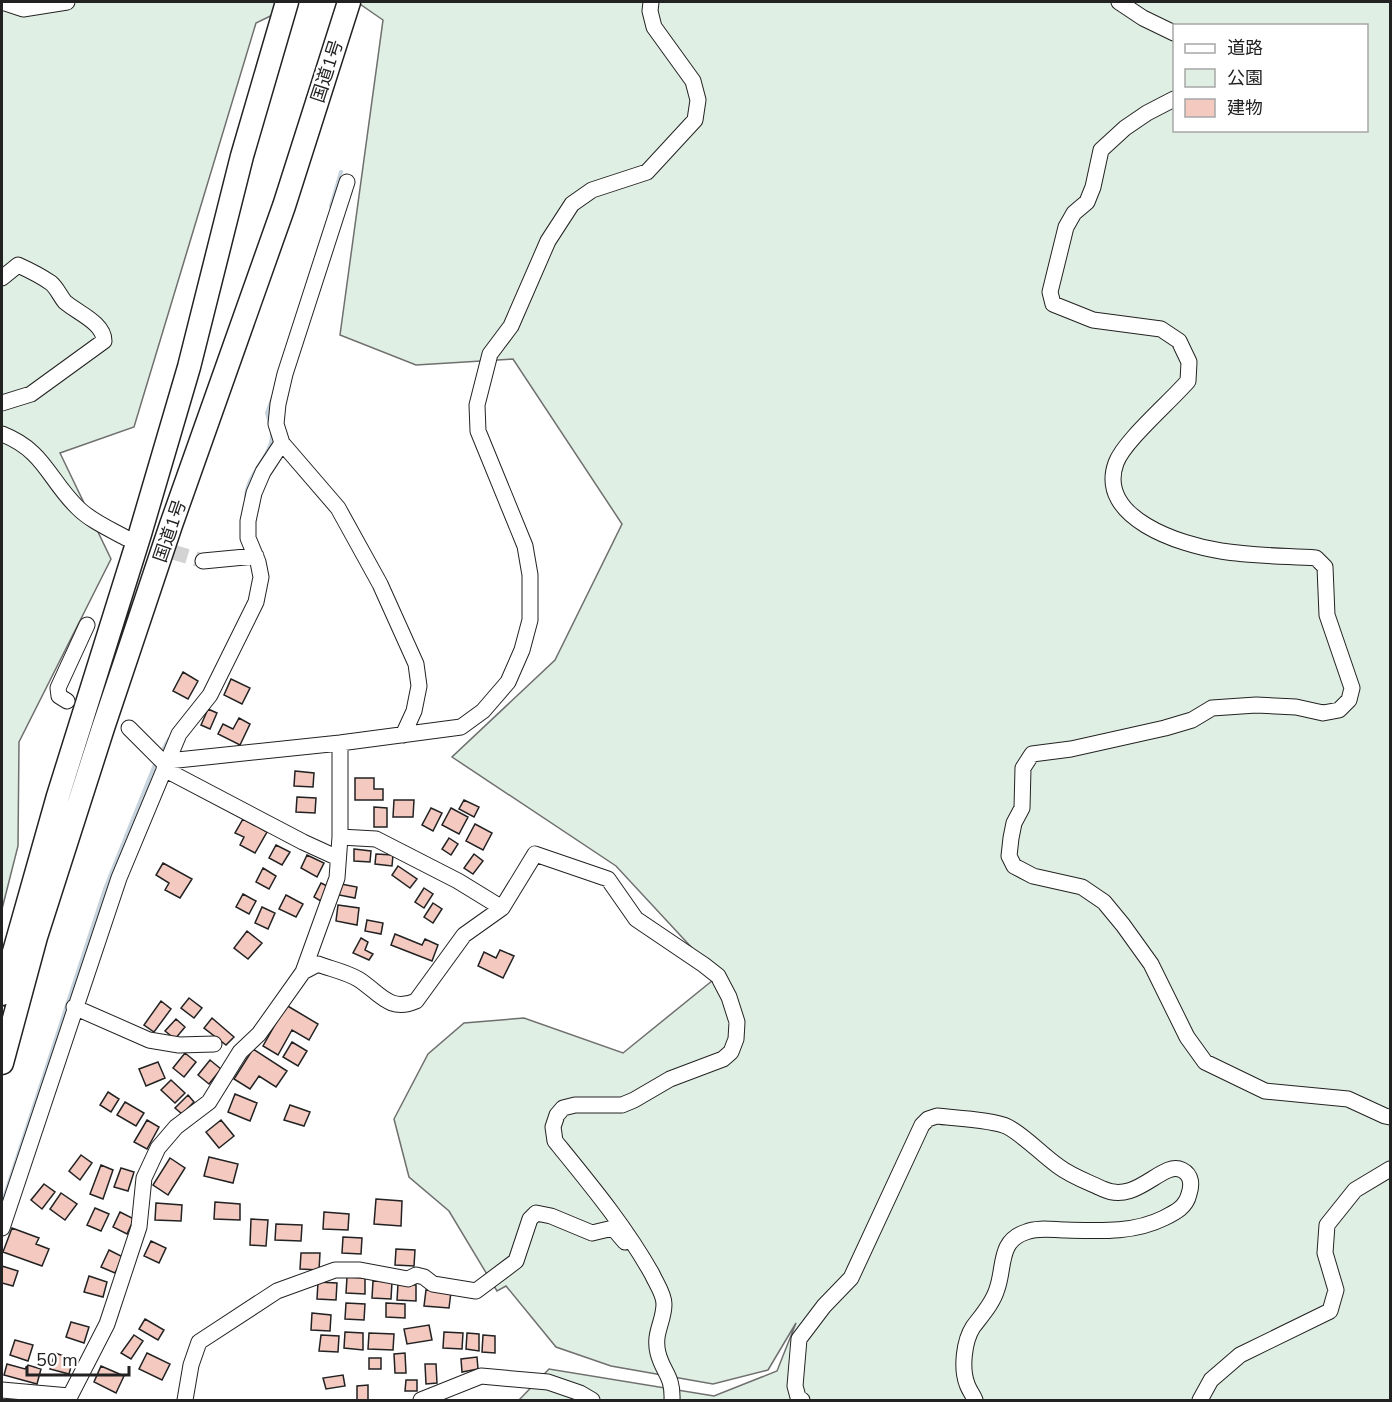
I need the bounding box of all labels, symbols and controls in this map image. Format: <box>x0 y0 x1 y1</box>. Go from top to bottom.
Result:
legend <box>1173 24 1368 132</box>
street label: 国道1号 <box>306 36 348 106</box>
text: 道路 <box>1227 36 1263 60</box>
text: 公園 <box>1227 66 1263 90</box>
text: 建物 <box>1227 96 1263 120</box>
street label: 国道1号 <box>148 496 192 566</box>
scale bar <box>27 1339 129 1377</box>
text: 50 m <box>36 1348 78 1372</box>

